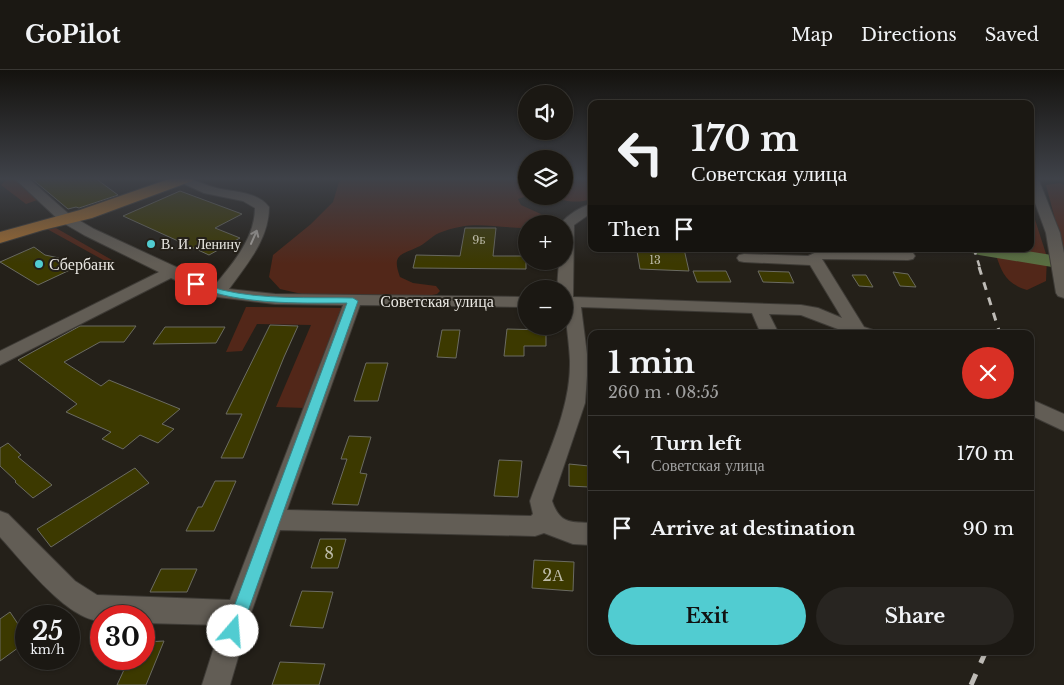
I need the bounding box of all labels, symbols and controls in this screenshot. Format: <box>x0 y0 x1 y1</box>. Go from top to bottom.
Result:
text: GoPilot <box>25 20 121 49</box>
text: Map <box>791 24 833 46</box>
text: Directions <box>861 24 957 46</box>
text: Saved <box>985 24 1039 46</box>
map controls <box>518 85 573 335</box>
button: sound <box>518 85 573 140</box>
text: 170 m <box>691 117 799 160</box>
icon: left <box>608 120 673 185</box>
button: layers <box>518 150 573 205</box>
text: Советская улица <box>691 160 847 187</box>
button: + <box>518 215 573 270</box>
icon: arrive <box>670 215 698 243</box>
text: Then <box>608 218 660 241</box>
one-way arrow <box>250 230 260 245</box>
house number: 9Б <box>472 233 486 247</box>
place label: В. И. Ленину <box>161 235 241 253</box>
marker: В. И. Ленину <box>145 238 157 250</box>
house number: 13 <box>649 253 661 267</box>
place label: Сбербанк <box>49 254 115 274</box>
marker: Сбербанк <box>33 258 45 270</box>
pin <box>175 263 217 305</box>
icon: arrive <box>182 270 210 298</box>
button: − <box>518 280 573 335</box>
street label: Советская улица <box>380 291 494 311</box>
text: 1 min <box>608 344 695 381</box>
button: close <box>962 347 1014 399</box>
text: 260 m · 08:55 <box>608 382 719 402</box>
text: Turn left <box>651 432 742 455</box>
icon: left <box>608 439 636 467</box>
text: 170 m <box>957 442 1014 465</box>
text: Советская улица <box>651 455 765 475</box>
icon: arrive <box>608 514 636 542</box>
text: Arrive at destination <box>651 517 855 540</box>
text: 90 m <box>962 517 1014 540</box>
house number: 8 <box>324 543 334 563</box>
house number: 2А <box>542 565 564 585</box>
button: Exit <box>608 587 806 645</box>
button: Share <box>816 587 1014 645</box>
position arrow <box>206 604 258 656</box>
speed limit sign: 30 <box>90 605 155 670</box>
text: 25 <box>32 616 63 647</box>
text: km/h <box>30 642 65 657</box>

